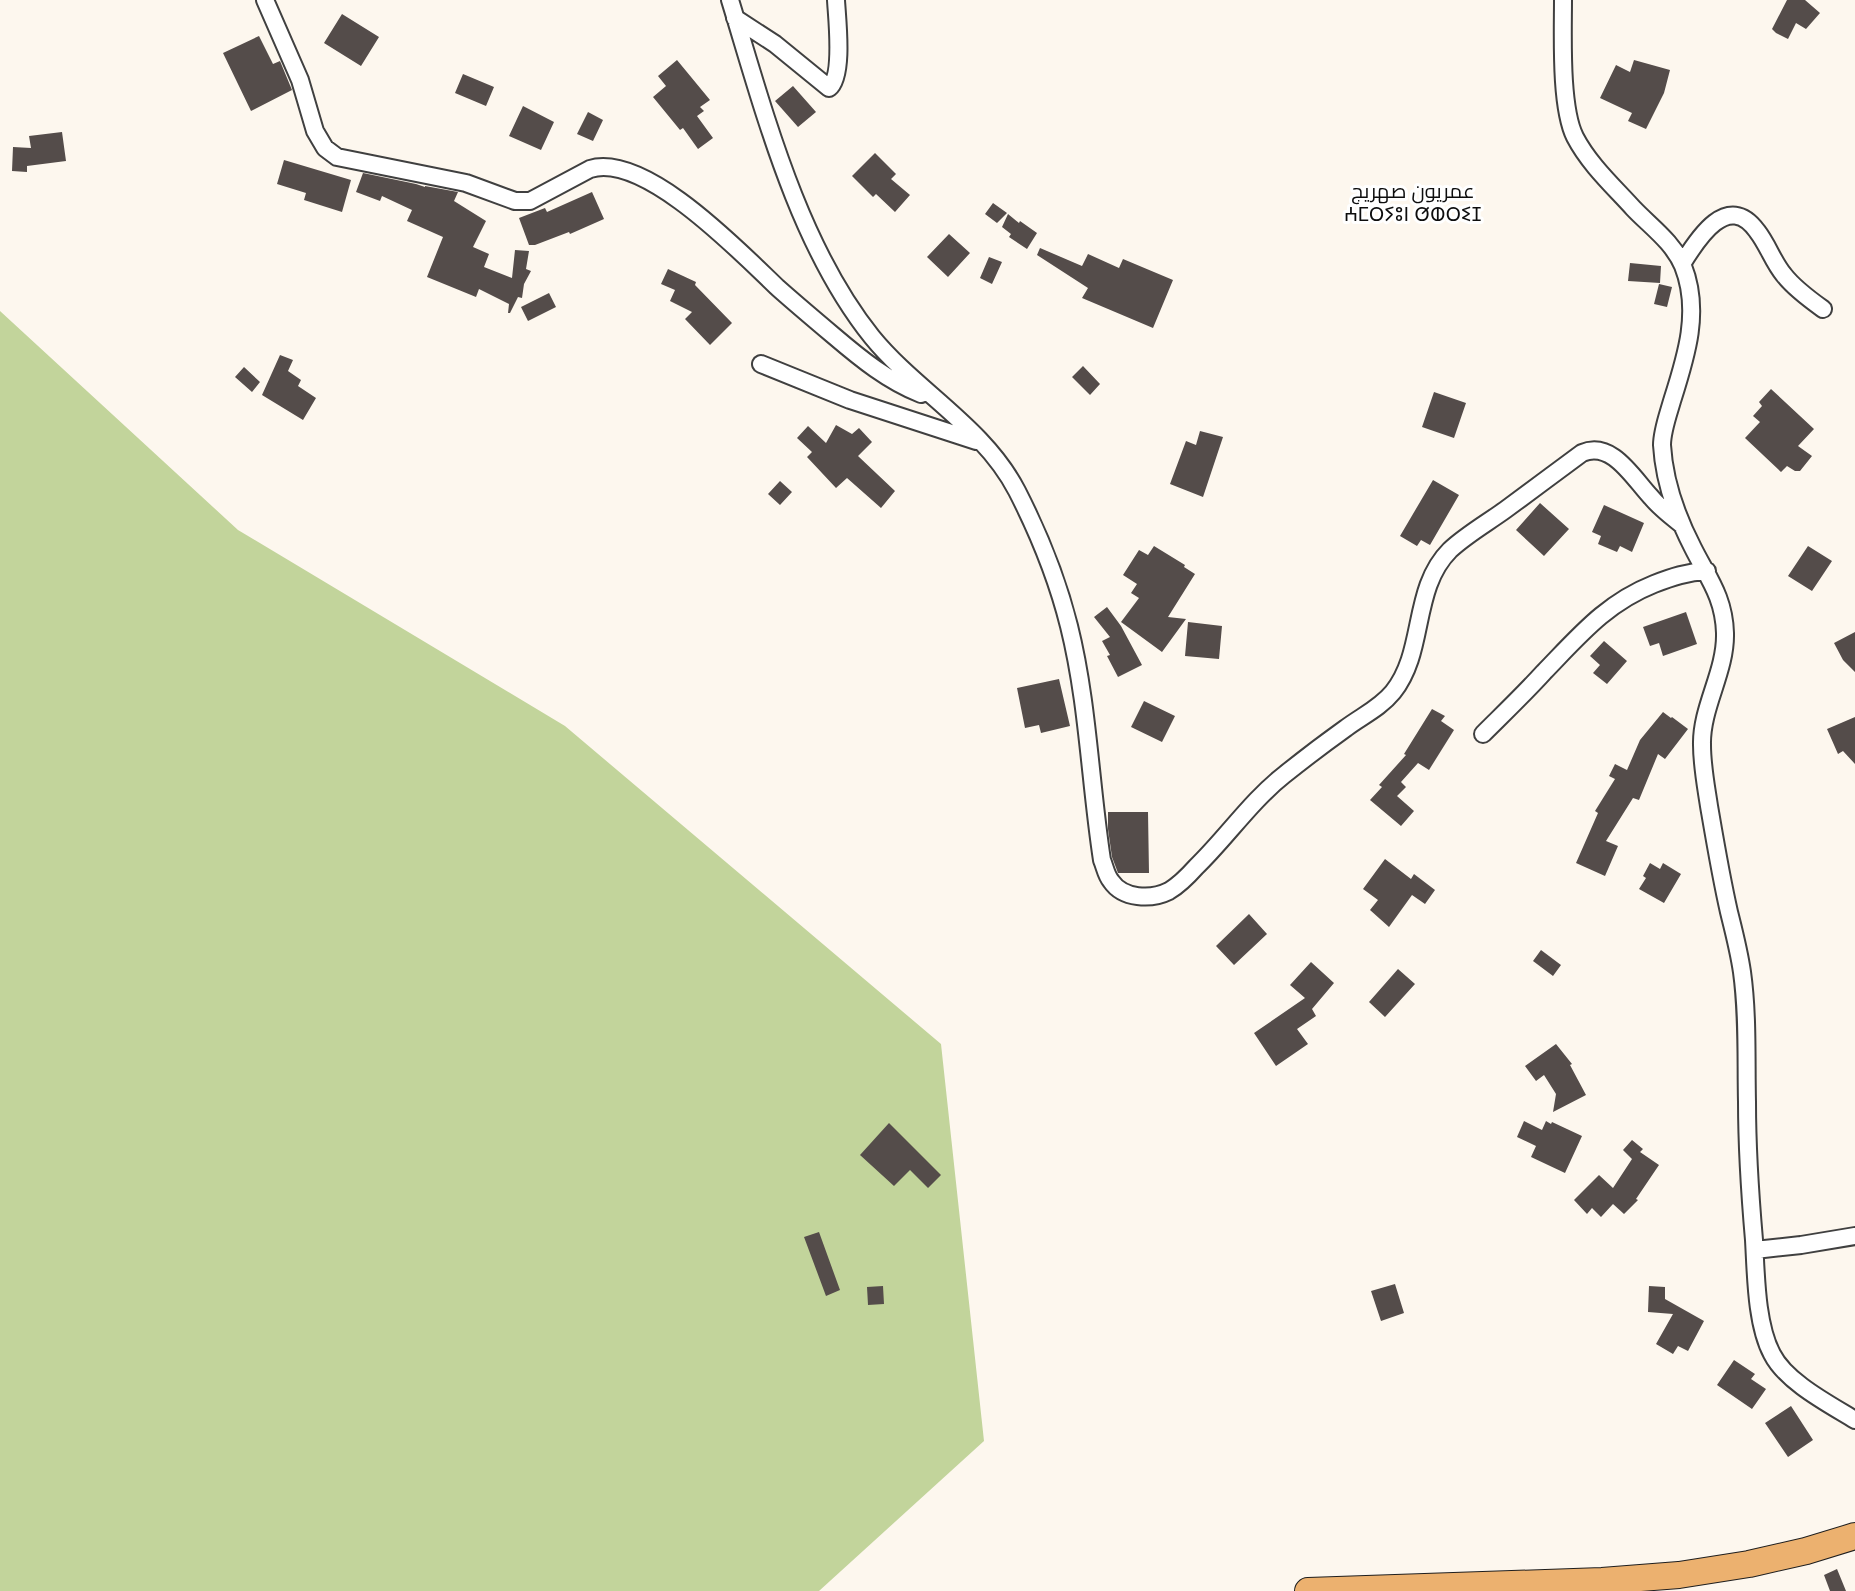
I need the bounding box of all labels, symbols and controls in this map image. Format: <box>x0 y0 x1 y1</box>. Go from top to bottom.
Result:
district label: عمريون صهريج ⵄⵎⵔⵢⵓⵏ ⵚⵀⵔⵉⵊ <box>1344 179 1482 226</box>

